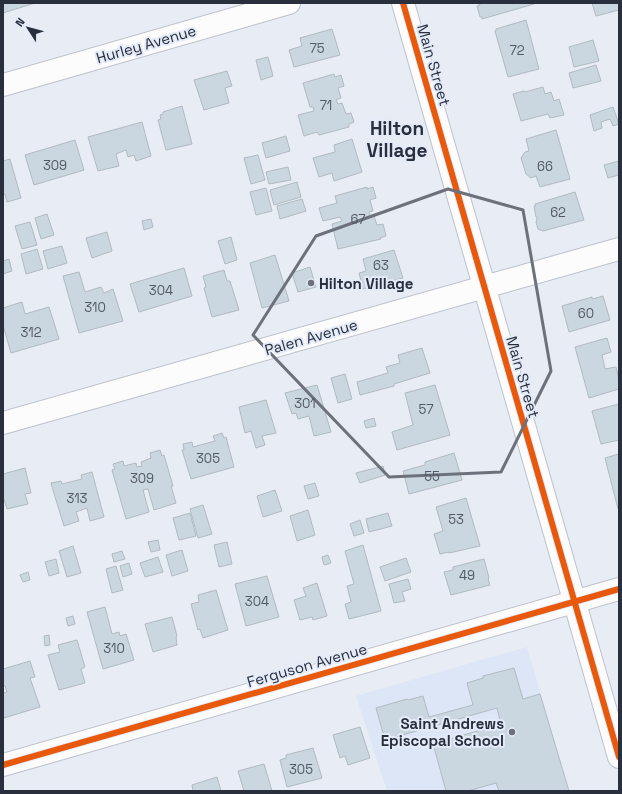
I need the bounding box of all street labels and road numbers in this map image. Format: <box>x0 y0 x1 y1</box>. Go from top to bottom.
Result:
street label: Hurley Avenue <box>94 21 198 67</box>
street label: Main Street <box>413 22 455 108</box>
street label: Palen Avenue <box>262 315 360 359</box>
street label: Main Street <box>502 334 544 420</box>
street label: Ferguson Avenue <box>245 639 369 691</box>

